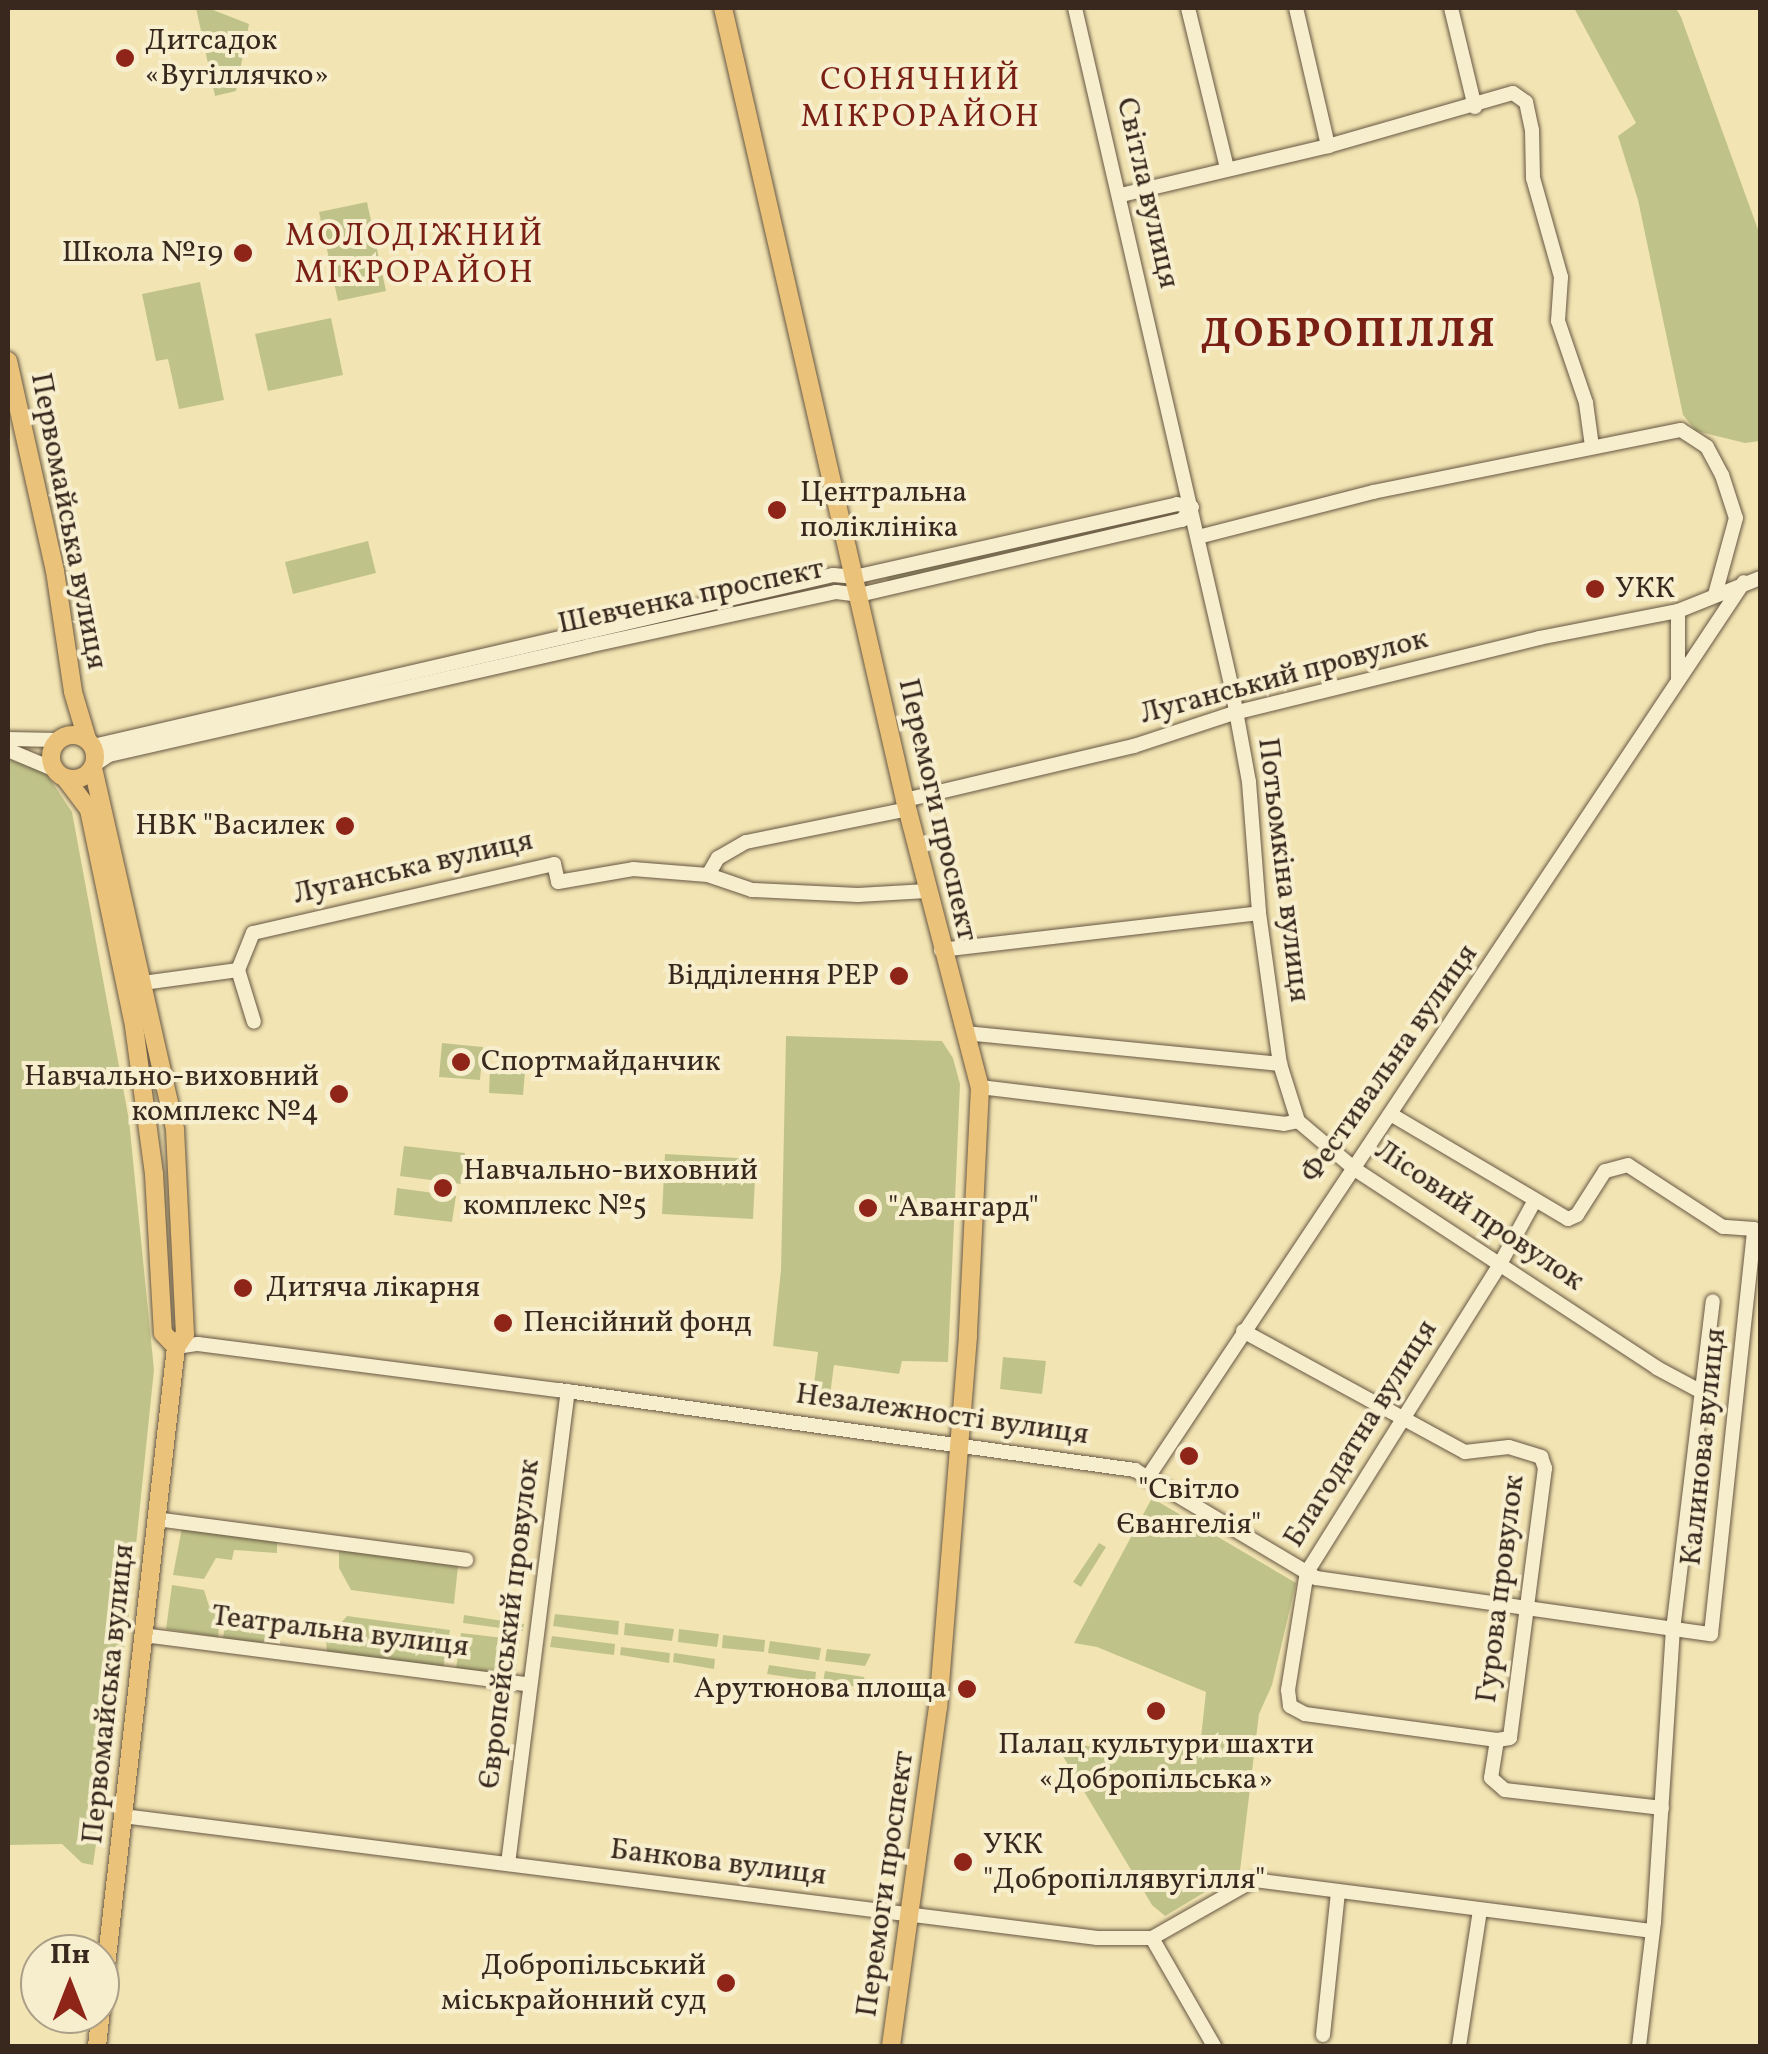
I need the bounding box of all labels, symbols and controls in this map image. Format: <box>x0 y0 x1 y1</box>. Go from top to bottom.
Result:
place label: Дитсадок «Вугіллячко» <box>145 23 329 94</box>
marker: Дитсадок «Вугіллячко» <box>114 47 136 69</box>
district label: СОНЯЧНИЙ МІКРОРАЙОН <box>801 63 1041 138</box>
street label: Світла вулиця <box>1108 94 1186 292</box>
district label: МОЛОДІЖНИЙ МІКРОРАЙОН <box>285 219 545 294</box>
place label: Школа №19 <box>62 235 223 271</box>
marker: Школа №19 <box>232 242 254 264</box>
district label: ДОБРОПІЛЛЯ <box>1201 312 1497 360</box>
street label: Первомайська вулиця <box>22 370 114 672</box>
place label: Центральна поліклініка <box>800 475 967 546</box>
marker: Центральна поліклініка <box>764 497 790 523</box>
street label: Шевченка проспект <box>555 551 827 643</box>
place label: УКК <box>1615 571 1675 607</box>
marker: УКК <box>1584 578 1606 600</box>
street label: Луганський провулок <box>1136 621 1432 733</box>
street label: Перемоги проспект <box>889 675 985 945</box>
street label: Потьомкіна вулиця <box>1249 736 1317 1004</box>
place label: НВК "Василек <box>135 808 325 844</box>
marker: НВК "Василек <box>334 815 356 837</box>
street label: Луганська вулиця <box>290 823 536 913</box>
street label: Фестивальна вулиця <box>1294 937 1486 1191</box>
place label: Відділення РЕР <box>667 958 879 994</box>
marker: Відділення РЕР <box>888 965 910 987</box>
place label: Спортмайданчик <box>481 1044 720 1080</box>
marker: Спортмайданчик <box>450 1051 472 1073</box>
place label: Навчально-виховний комплекс №4 <box>24 1059 319 1130</box>
marker: Навчально-виховний комплекс №4 <box>328 1083 350 1105</box>
street label: Лісовий провулок <box>1367 1133 1591 1299</box>
place label: Навчально-виховний комплекс №5 <box>463 1153 758 1224</box>
marker: Навчально-виховний комплекс №5 <box>432 1177 454 1199</box>
place label: "Авангард" <box>888 1190 1039 1226</box>
marker: "Авангард" <box>857 1197 879 1219</box>
place label: Дитяча лікарня <box>266 1270 480 1306</box>
marker: Дитяча лікарня <box>230 1275 256 1301</box>
place label: Пенсійний фонд <box>523 1305 751 1341</box>
marker: Пенсійний фонд <box>492 1312 514 1334</box>
street label: Благодатна вулиця <box>1276 1314 1446 1554</box>
street label: Калинова вулиця <box>1674 1327 1734 1567</box>
street label: Незалежності вулиця <box>793 1377 1091 1453</box>
marker: "Світло Євангелія" <box>1178 1445 1200 1467</box>
street label: Європейський провулок <box>472 1457 548 1791</box>
place label: "Світло Євангелія" <box>1117 1472 1261 1542</box>
street label: Гурова провулок <box>1469 1473 1533 1705</box>
street label: Первомайська вулиця <box>75 1542 143 1846</box>
street label: Театральна вулиця <box>209 1598 471 1666</box>
place label: Арутюнова площа <box>694 1671 947 1707</box>
marker: Арутюнова площа <box>956 1678 978 1700</box>
marker: Палац культури шахти «Добропільська» <box>1145 1700 1167 1722</box>
place label: Палац культури шахти «Добропільська» <box>998 1727 1314 1798</box>
street label: Перемоги проспект <box>849 1749 923 2019</box>
place label: УКК "Добропіллявугілля" <box>983 1827 1265 1898</box>
street label: Банкова вулиця <box>608 1832 828 1894</box>
marker: УКК "Добропіллявугілля" <box>952 1851 974 1873</box>
north arrow <box>20 1934 120 2034</box>
text: Пн <box>50 1936 90 1975</box>
place label: Добропільський міськрайонний суд <box>441 1948 706 2018</box>
marker: Добропільський міськрайонний суд <box>715 1972 737 1994</box>

